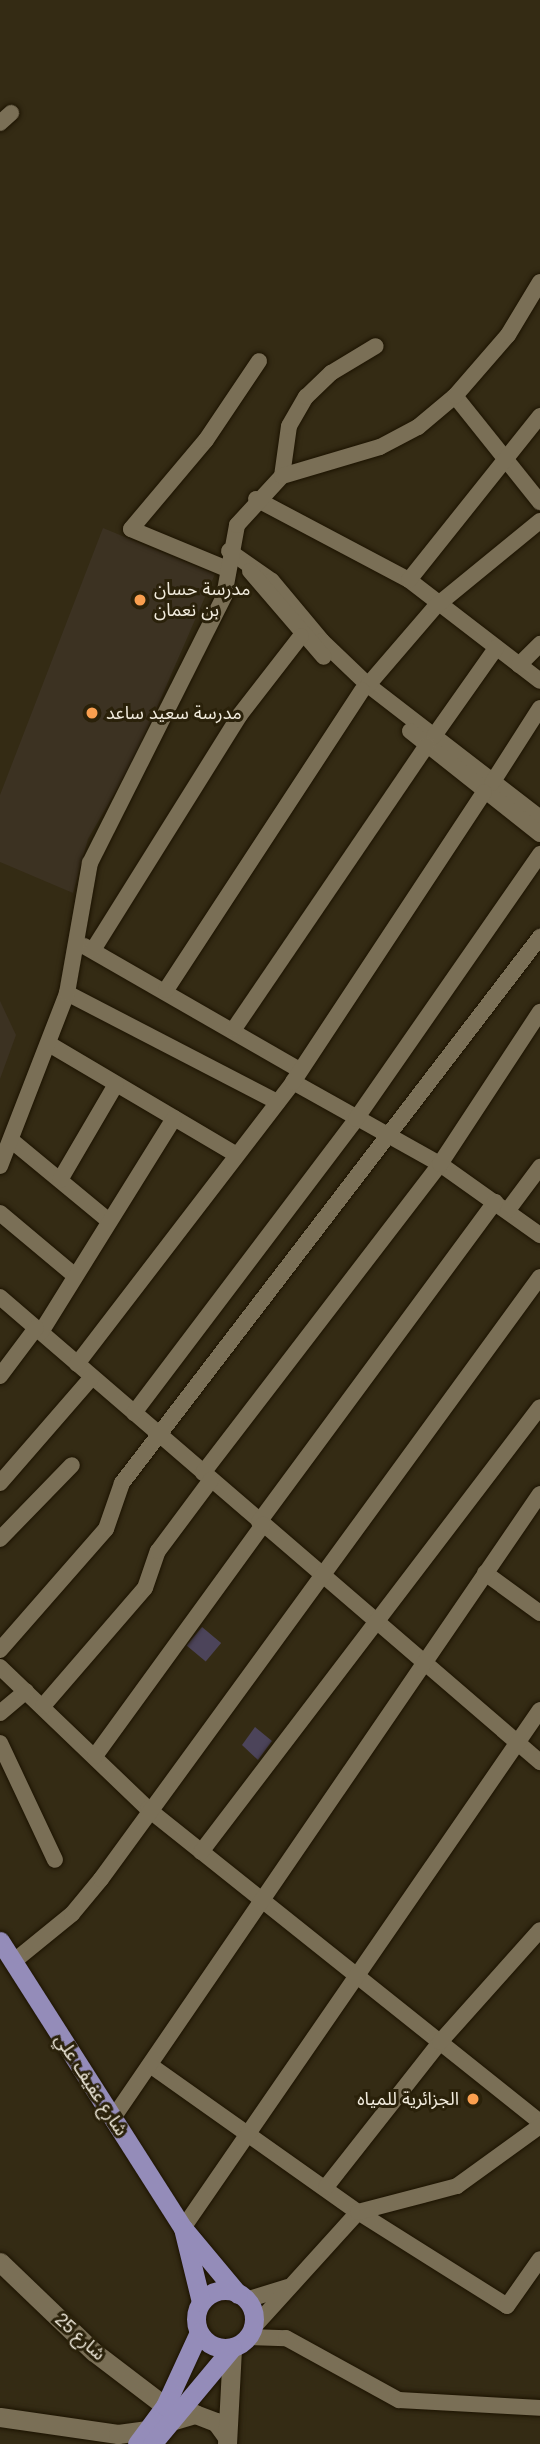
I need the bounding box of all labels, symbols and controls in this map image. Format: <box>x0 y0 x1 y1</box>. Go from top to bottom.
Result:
place label: مدرسة حسان بن نعمان <box>154 579 250 622</box>
marker: مدرسة حسان بن نعمان <box>132 592 148 608</box>
place label: مدرسة سعيد ساعد <box>106 702 242 724</box>
marker: مدرسة سعيد ساعد <box>84 705 100 721</box>
street label: شارع عفيف علي <box>50 2030 132 2140</box>
place label: الجزائرية للمياه <box>357 2088 459 2110</box>
marker: الجزائرية للمياه <box>465 2091 481 2107</box>
street label: شارع 25 <box>50 2309 110 2365</box>

